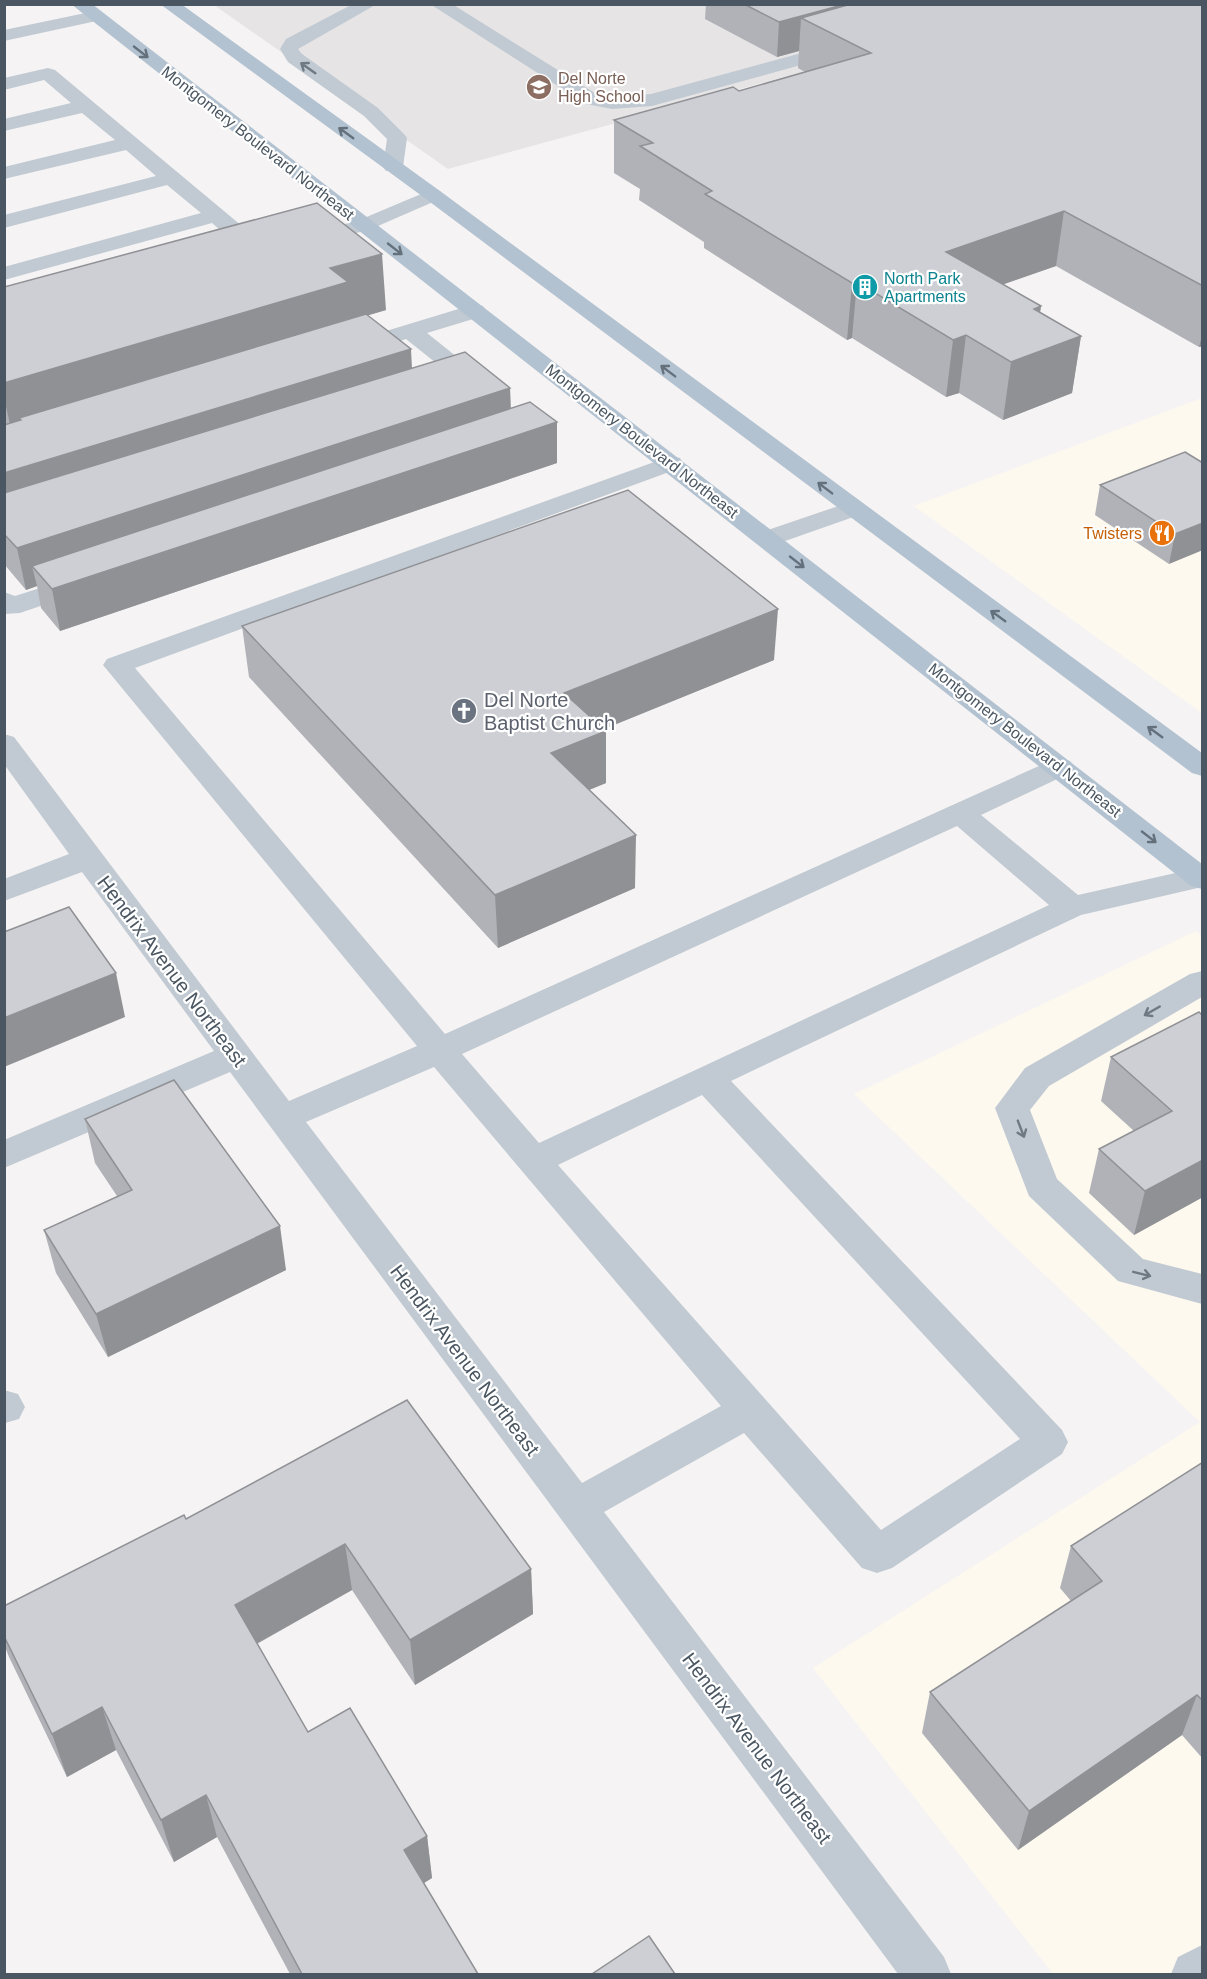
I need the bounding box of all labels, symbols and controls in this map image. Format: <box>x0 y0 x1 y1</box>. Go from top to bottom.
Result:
one-way arrow <box>133 45 149 58</box>
one-way arrow <box>301 62 317 74</box>
street label: Montgomery Boulevard Northeast <box>159 63 358 224</box>
place label: Del Norte High School <box>558 70 644 105</box>
school or university icon: Del Norte High School <box>524 72 554 102</box>
one-way arrow <box>338 126 354 139</box>
one-way arrow <box>386 242 402 255</box>
place label: North Park Apartments <box>884 270 966 305</box>
building icon: North Park Apartments <box>850 272 880 302</box>
street label: Montgomery Boulevard Northeast <box>543 361 742 522</box>
one-way arrow <box>661 365 677 378</box>
one-way arrow <box>817 482 833 494</box>
restaurant icon: Twisters <box>1147 518 1177 548</box>
place label: Twisters <box>1083 525 1142 542</box>
one-way arrow <box>789 555 805 568</box>
one-way arrow <box>991 610 1007 622</box>
street label: Montgomery Boulevard Northeast <box>926 660 1125 821</box>
place label: Del Norte Baptist Church <box>484 689 615 734</box>
church icon: Del Norte Baptist Church <box>449 696 479 726</box>
one-way arrow <box>1148 726 1164 738</box>
one-way arrow <box>1141 831 1157 844</box>
street label: Hendrix Avenue Northeast <box>93 871 251 1071</box>
one-way arrow <box>1144 1006 1161 1018</box>
one-way arrow <box>1016 1120 1027 1138</box>
street label: Hendrix Avenue Northeast <box>386 1260 544 1460</box>
one-way arrow <box>1132 1269 1151 1281</box>
street label: Hendrix Avenue Northeast <box>678 1648 836 1848</box>

